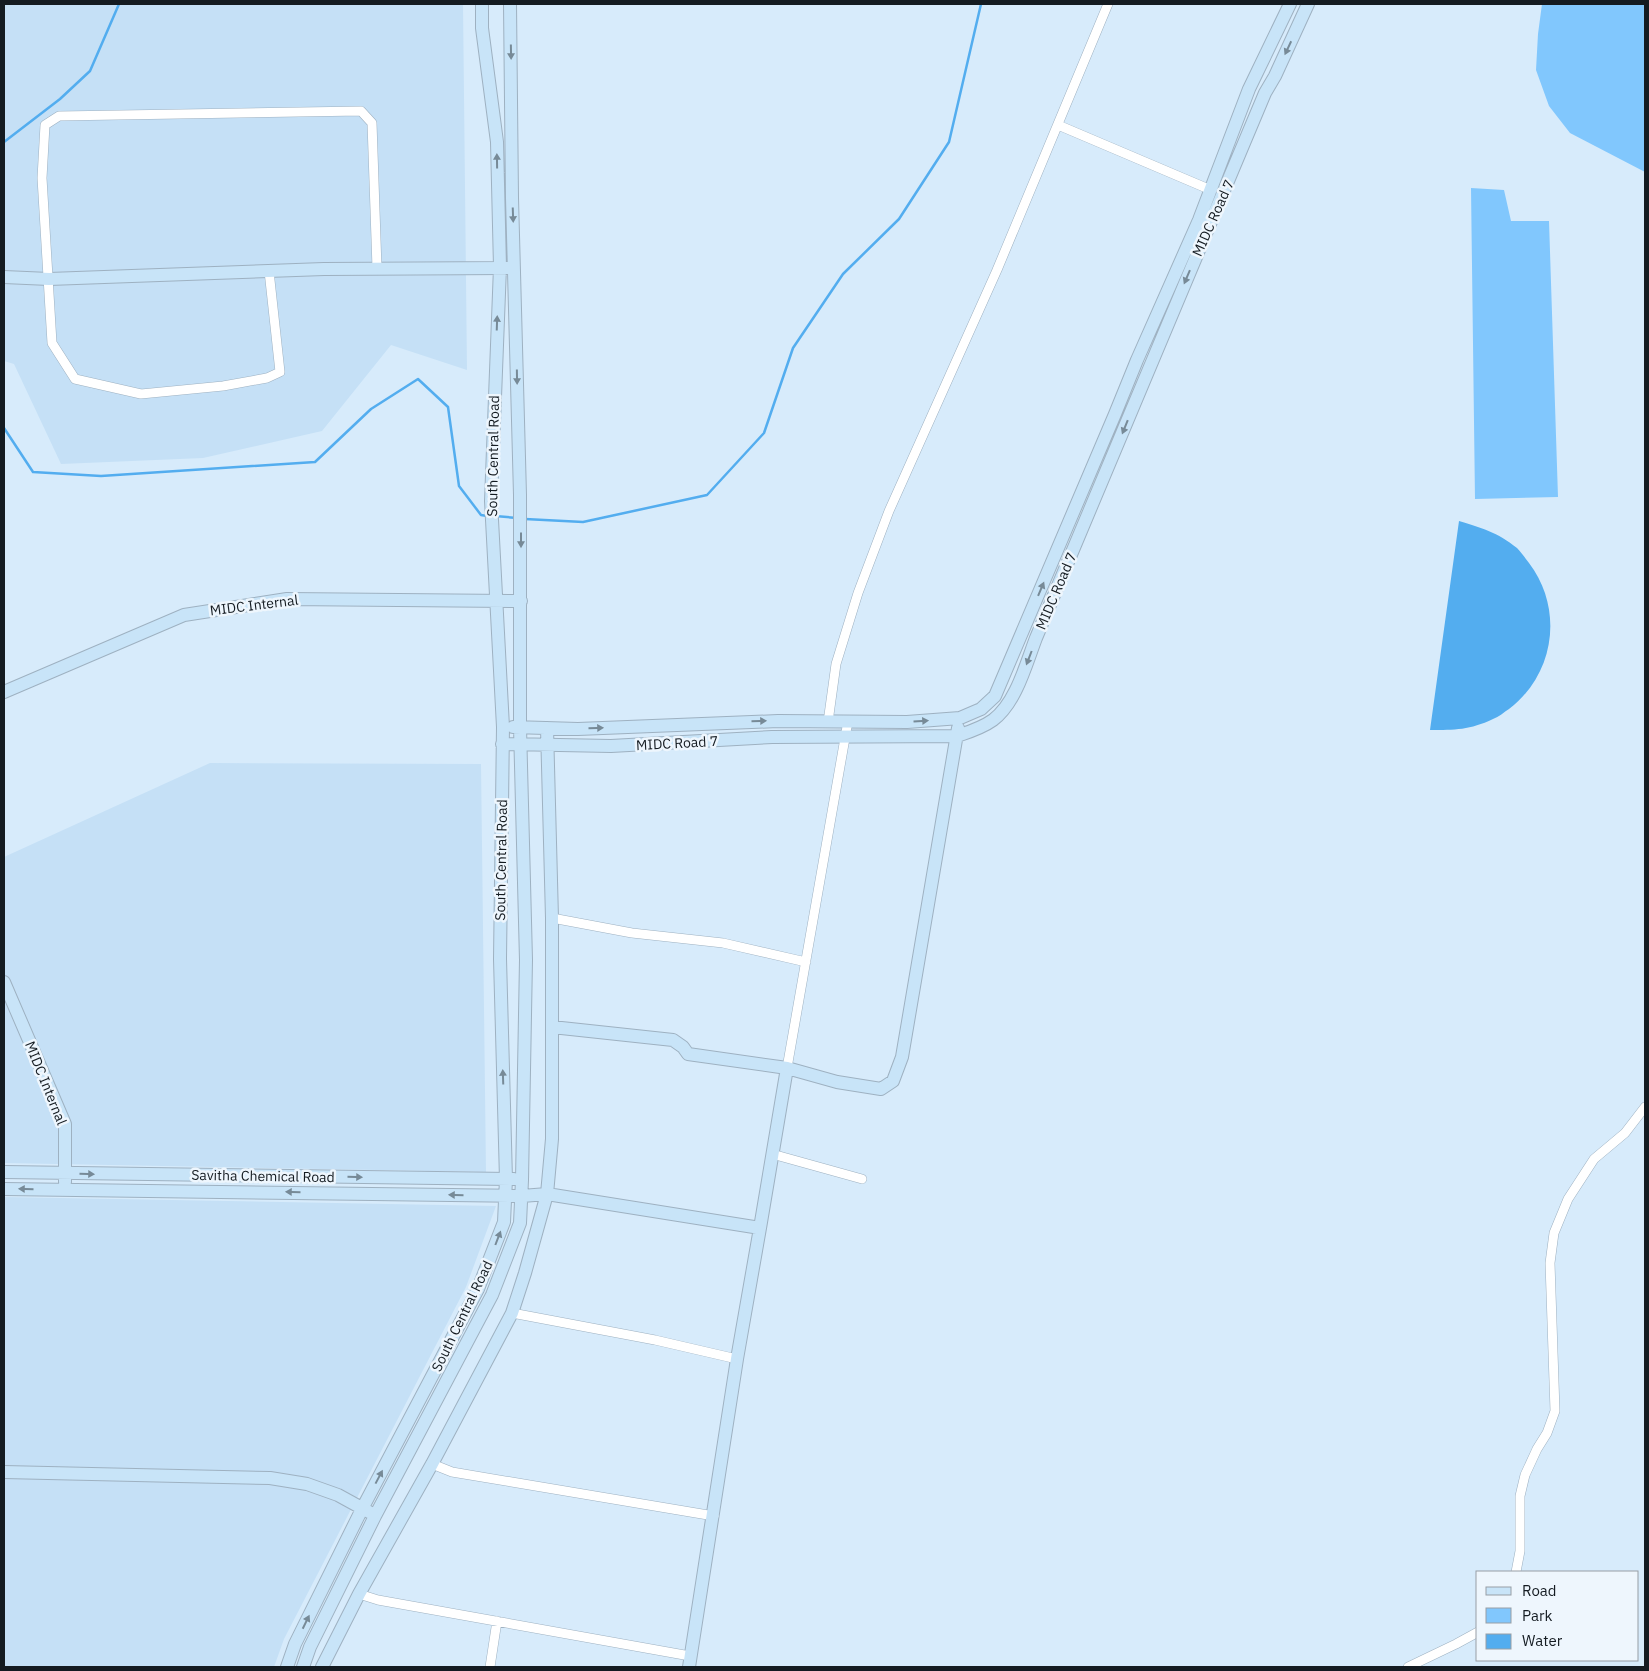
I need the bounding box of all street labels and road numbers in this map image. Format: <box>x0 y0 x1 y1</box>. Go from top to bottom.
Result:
street label: MIDC Road 7 <box>1188 177 1238 259</box>
street label: South Central Road <box>483 395 503 517</box>
street label: MIDC Road 7 <box>1032 550 1080 632</box>
street label: MIDC Internal <box>209 591 299 619</box>
street label: MIDC Road 7 <box>635 732 719 754</box>
street label: South Central Road <box>491 799 511 921</box>
street label: MIDC Internal <box>21 1038 71 1128</box>
street label: Savitha Chemical Road <box>191 1166 335 1186</box>
street label: South Central Road <box>427 1258 497 1374</box>

